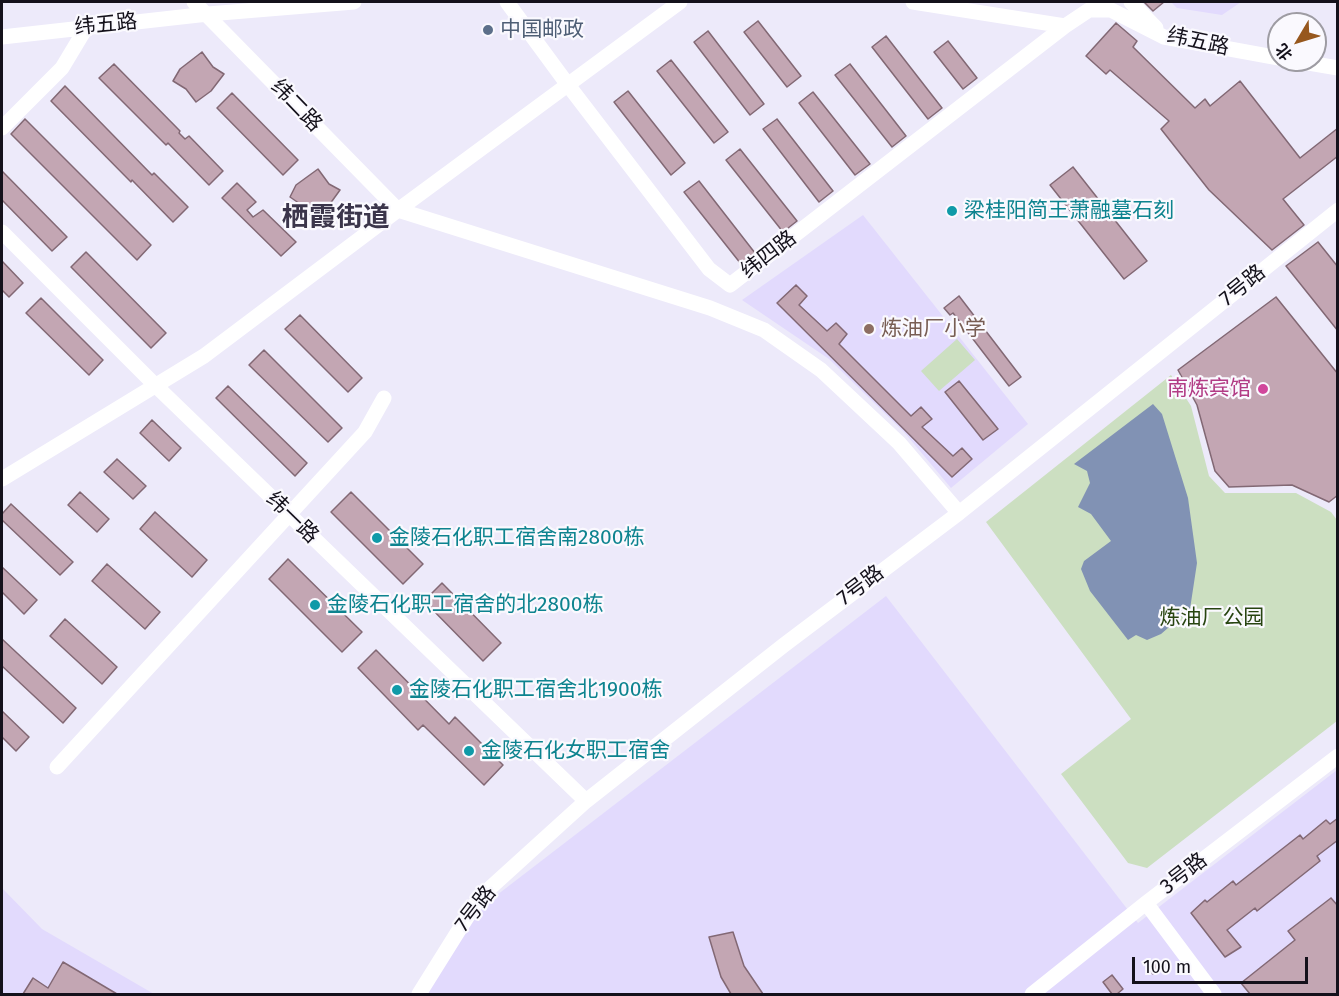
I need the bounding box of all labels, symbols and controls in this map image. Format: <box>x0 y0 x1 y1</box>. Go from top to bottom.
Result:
street label: 纬五路 <box>73 9 139 41</box>
north arrow <box>1267 12 1327 72</box>
place label: 中国邮政 <box>500 17 584 43</box>
marker: 中国邮政 <box>481 23 495 37</box>
street label: 纬五路 <box>1165 23 1231 61</box>
text: 北 <box>1272 40 1296 64</box>
street label: 纬二路 <box>265 75 327 137</box>
place label: 梁桂阳简王萧融墓石刻 <box>964 198 1174 224</box>
district label: 栖霞街道 <box>282 202 390 234</box>
marker: 梁桂阳简王萧融墓石刻 <box>945 204 959 218</box>
street label: 纬四路 <box>736 226 802 284</box>
street label: 7号路 <box>1215 260 1271 312</box>
place label: 炼油厂小学 <box>881 316 986 342</box>
marker: 炼油厂小学 <box>862 322 876 336</box>
place label: 南炼宾馆 <box>1167 376 1251 402</box>
marker: 南炼宾馆 <box>1256 382 1270 396</box>
street label: 纬一路 <box>261 487 323 549</box>
place label: 金陵石化职工宿舍南2800栋 <box>389 525 644 551</box>
marker: 金陵石化职工宿舍南2800栋 <box>370 531 384 545</box>
street label: 7号路 <box>833 560 889 612</box>
place label: 金陵石化职工宿舍的北2800栋 <box>327 592 603 618</box>
marker: 金陵石化职工宿舍的北2800栋 <box>308 598 322 612</box>
park label: 炼油厂公园 <box>1160 605 1264 631</box>
place label: 金陵石化职工宿舍北1900栋 <box>409 677 663 703</box>
marker: 金陵石化职工宿舍北1900栋 <box>390 683 404 697</box>
place label: 金陵石化女职工宿舍 <box>481 738 670 764</box>
marker: 金陵石化女职工宿舍 <box>462 744 476 758</box>
street label: 3号路 <box>1156 848 1212 900</box>
street label: 7号路 <box>450 881 502 937</box>
scale bar <box>1135 945 1310 983</box>
text: 100 m <box>1143 956 1191 978</box>

